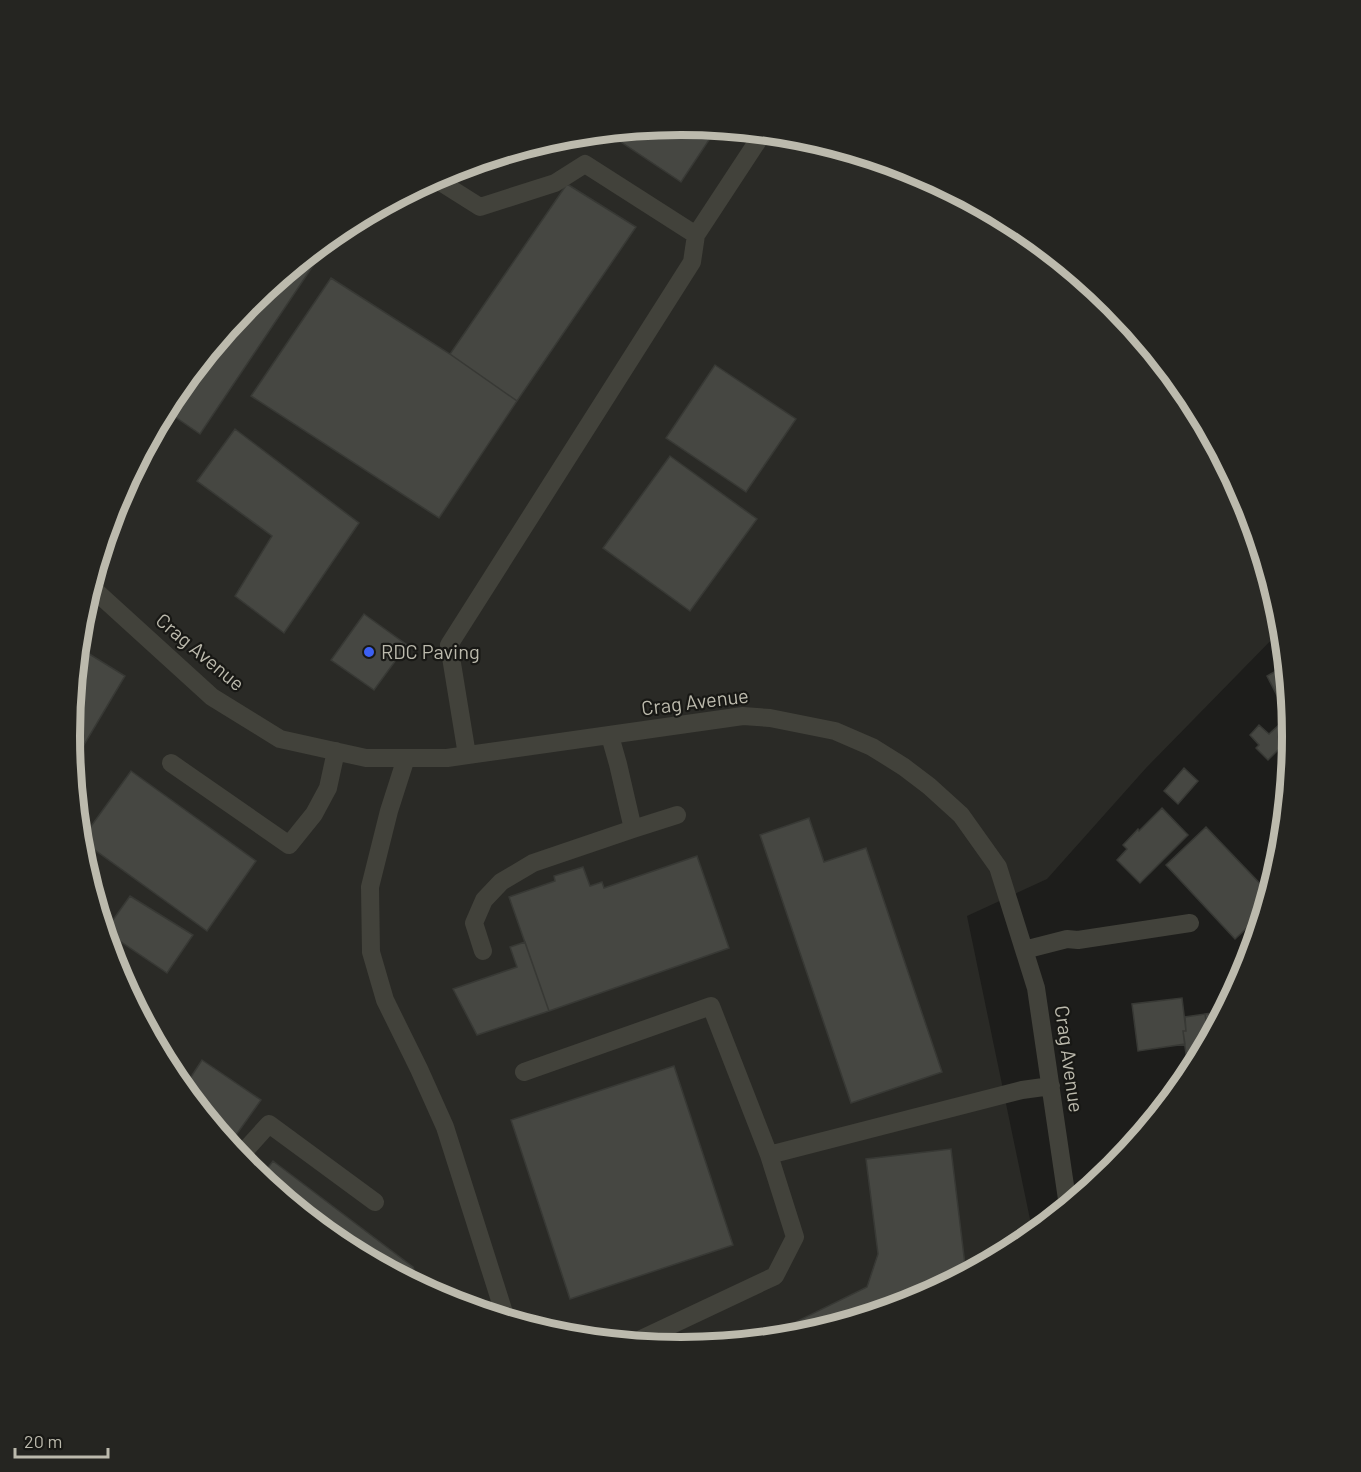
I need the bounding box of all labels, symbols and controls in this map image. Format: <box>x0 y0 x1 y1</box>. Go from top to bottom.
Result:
street label: Crag Avenue <box>152 607 250 695</box>
place label: RDC Paving <box>381 639 480 663</box>
marker: RDC Paving <box>362 645 376 659</box>
street label: Crag Avenue <box>640 683 750 719</box>
street label: Crag Avenue <box>1051 1004 1089 1114</box>
scale bar <box>15 1421 108 1459</box>
text: 20 m <box>24 1430 62 1452</box>

